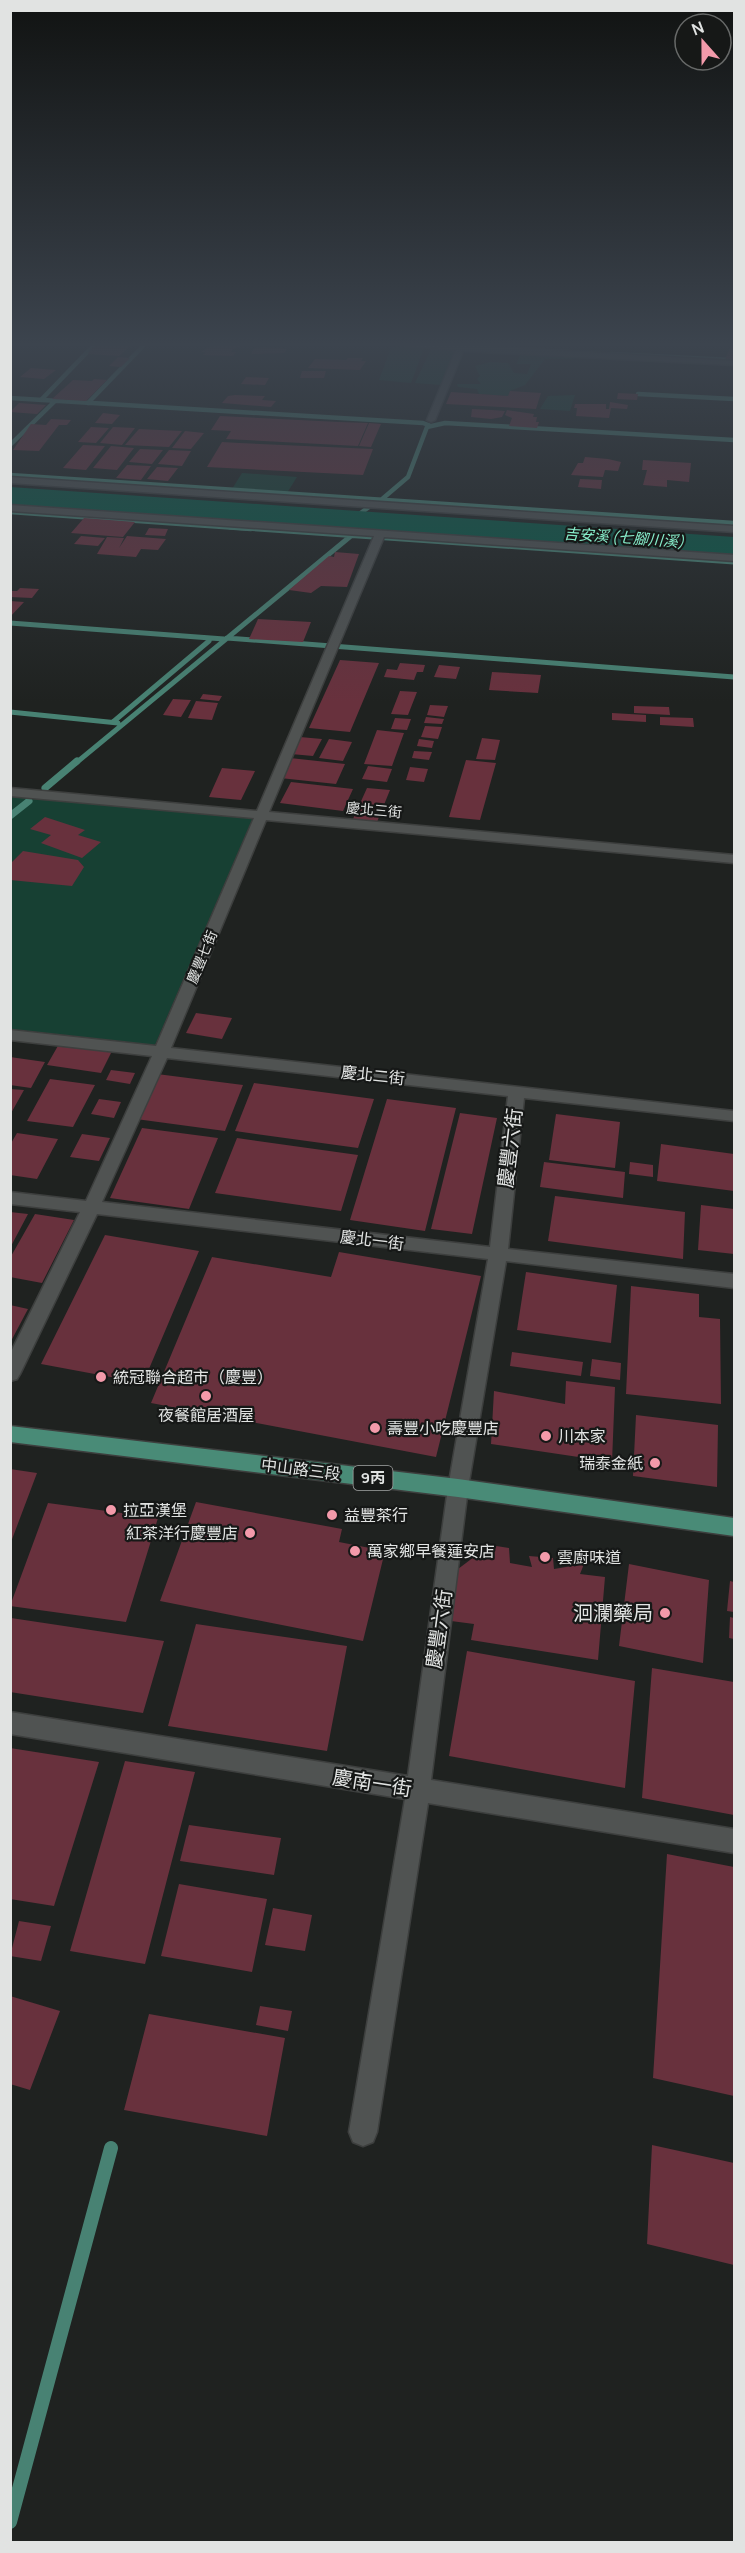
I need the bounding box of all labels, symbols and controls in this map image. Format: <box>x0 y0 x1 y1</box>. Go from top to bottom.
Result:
north arrow <box>673 12 733 72</box>
text: N <box>688 16 707 40</box>
water label: 吉安溪 (七腳川溪) <box>563 523 685 552</box>
street label: 慶北三街 <box>345 798 403 821</box>
street label: 慶豐七街 <box>182 927 221 986</box>
street label: 慶北二街 <box>340 1061 406 1089</box>
street label: 慶豐六街 <box>491 1107 528 1189</box>
street label: 慶北一街 <box>339 1225 405 1255</box>
place label: 統冠聯合超市（慶豐） <box>113 1366 273 1388</box>
marker: 統冠聯合超市（慶豐） <box>94 1370 108 1384</box>
marker: 夜餐館居酒屋 <box>199 1389 213 1403</box>
place label: 夜餐館居酒屋 <box>158 1404 254 1426</box>
place label: 壽豐小吃慶豐店 <box>387 1417 499 1439</box>
marker: 壽豐小吃慶豐店 <box>368 1421 382 1435</box>
place label: 川本家 <box>558 1425 606 1447</box>
marker: 川本家 <box>539 1429 553 1443</box>
place label: 瑞泰金紙 <box>579 1452 643 1474</box>
street label: 中山路三段 <box>260 1453 342 1485</box>
marker: 瑞泰金紙 <box>648 1456 662 1470</box>
road number: 9丙 <box>354 1466 392 1490</box>
place label: 拉亞漢堡 <box>123 1499 187 1521</box>
marker: 拉亞漢堡 <box>104 1503 118 1517</box>
place label: 益豐茶行 <box>344 1504 408 1526</box>
marker: 益豐茶行 <box>325 1508 339 1522</box>
place label: 紅茶洋行慶豐店 <box>126 1522 238 1544</box>
marker: 紅茶洋行慶豐店 <box>243 1526 257 1540</box>
place label: 萬家鄉早餐蓮安店 <box>367 1540 495 1562</box>
marker: 萬家鄉早餐蓮安店 <box>348 1544 362 1558</box>
place label: 雲廚味道 <box>557 1546 621 1568</box>
marker: 雲廚味道 <box>538 1550 552 1564</box>
street label: 慶豐六街 <box>420 1587 457 1670</box>
place label: 洄瀾藥局 <box>573 1599 653 1626</box>
marker: 洄瀾藥局 <box>658 1606 672 1620</box>
street label: 慶南一街 <box>330 1763 414 1802</box>

